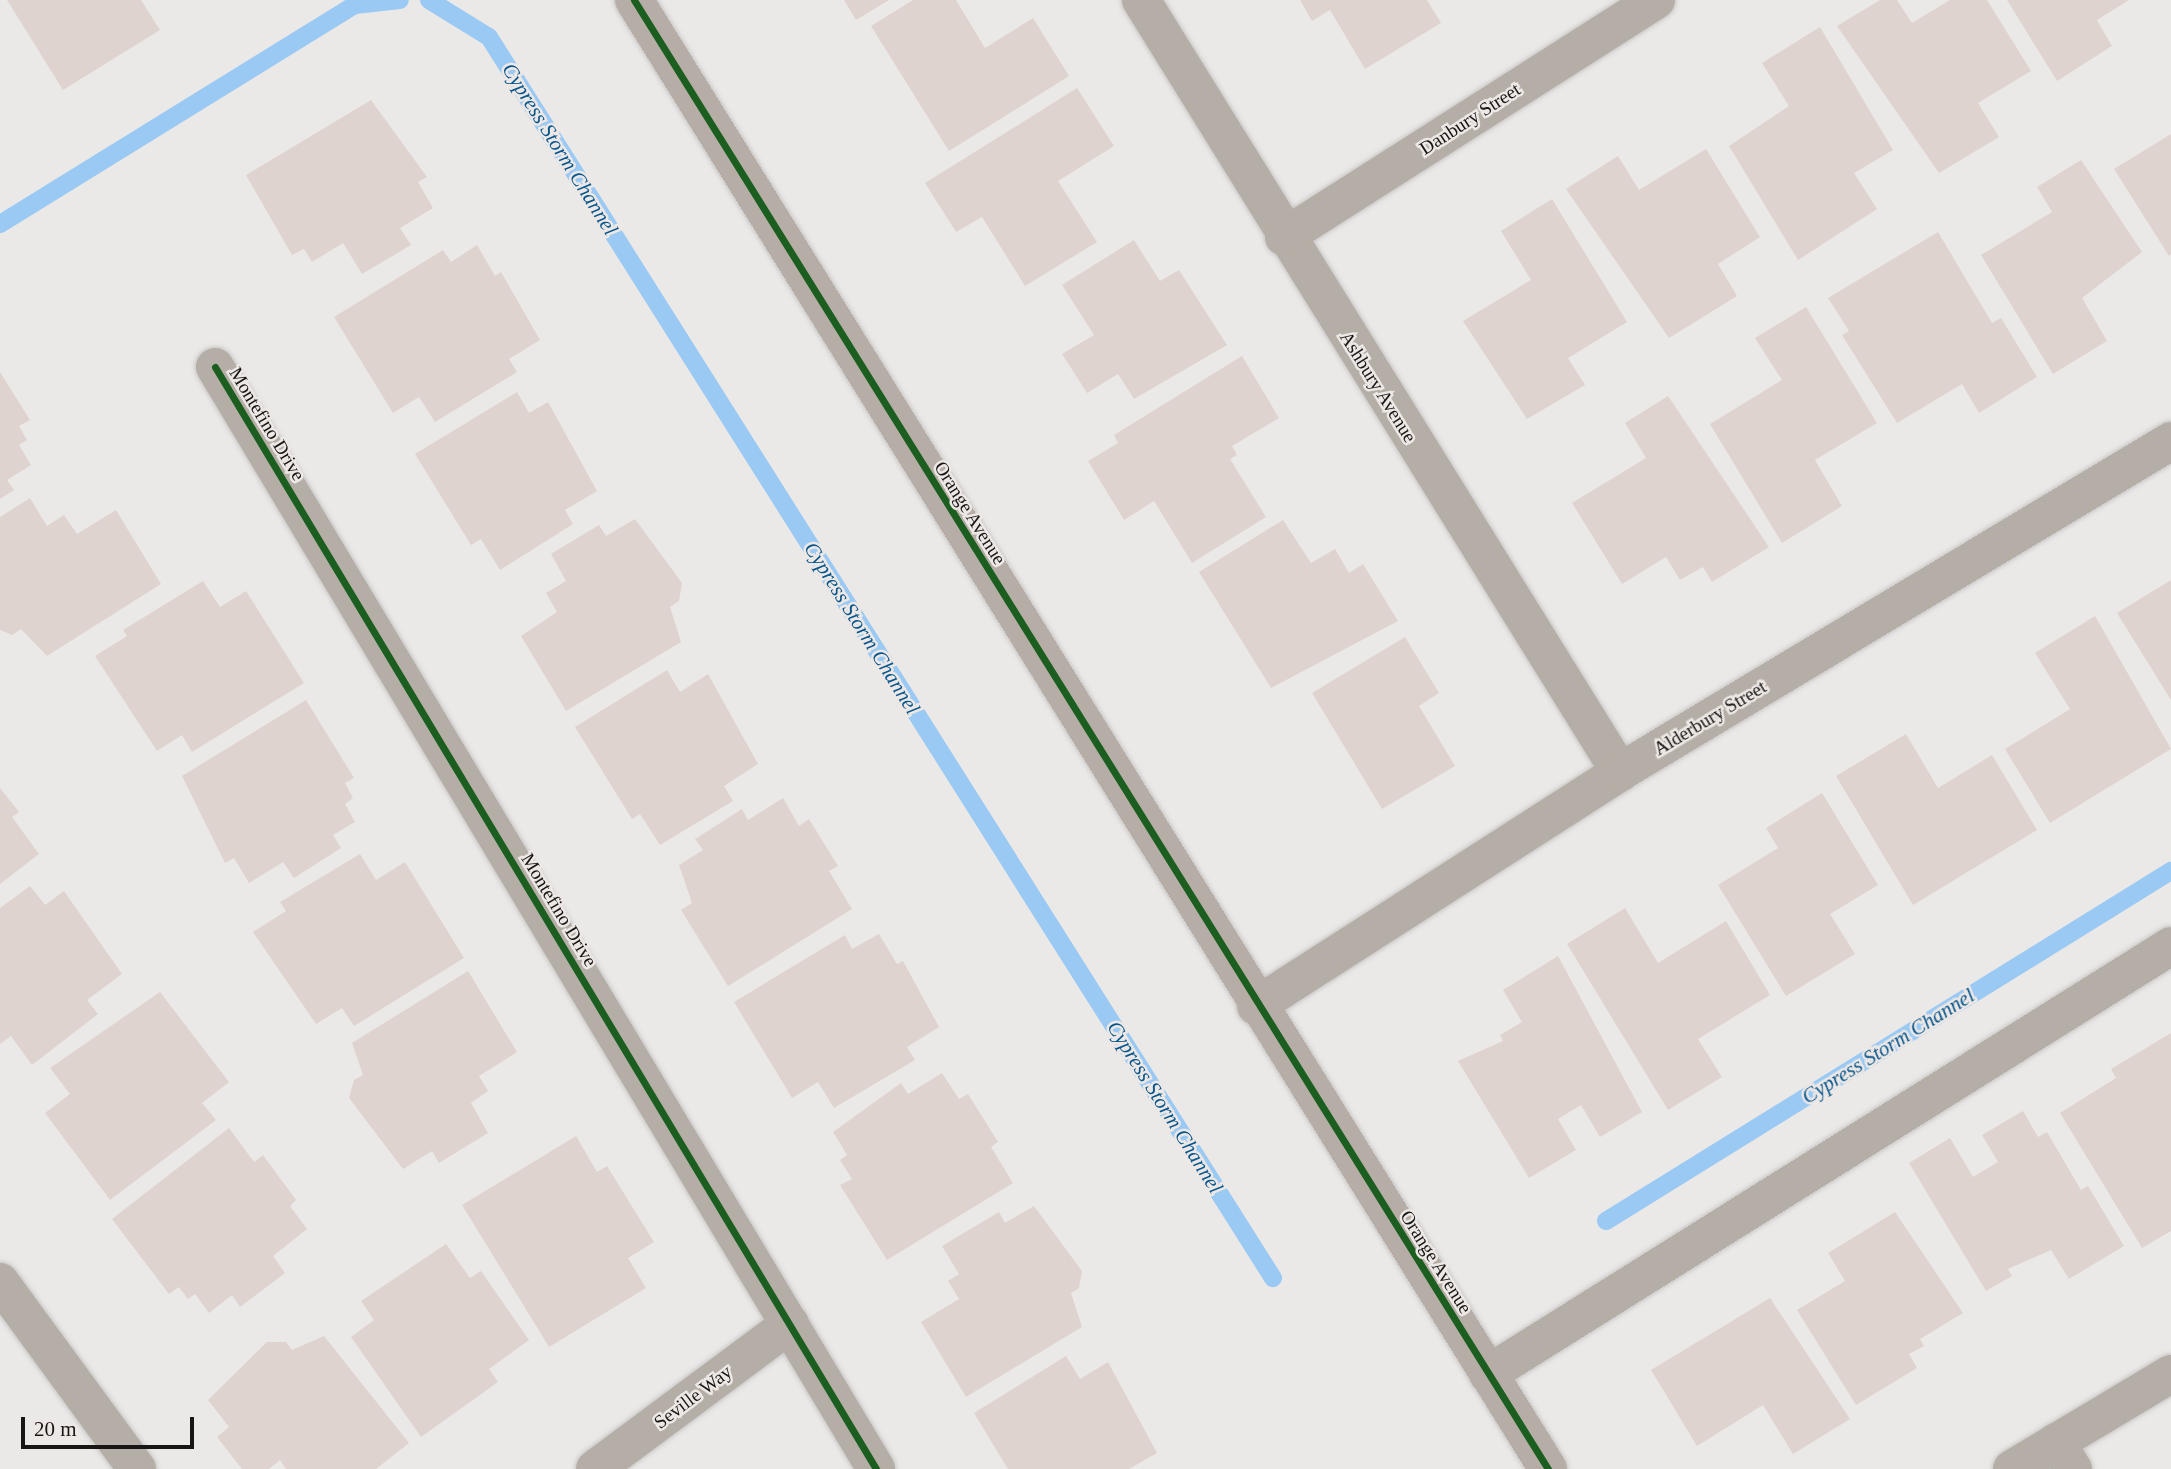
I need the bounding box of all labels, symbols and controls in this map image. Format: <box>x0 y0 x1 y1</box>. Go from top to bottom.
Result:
water label: Cypress Storm Channel <box>497 58 623 240</box>
street label: Danbury Street <box>1415 78 1525 160</box>
street label: Ashbury Avenue <box>1334 327 1422 447</box>
street label: Montefino Drive <box>224 363 310 485</box>
street label: Orange Avenue <box>929 457 1011 569</box>
water label: Cypress Storm Channel <box>799 537 925 719</box>
street label: Alderbury Street <box>1650 675 1770 761</box>
street label: Montefino Drive <box>516 849 602 971</box>
water label: Cypress Storm Channel <box>1797 983 1979 1109</box>
water label: Cypress Storm Channel <box>1102 1016 1228 1198</box>
street label: Orange Avenue <box>1395 1206 1477 1318</box>
street label: Seville Way <box>649 1360 737 1434</box>
scale bar <box>24 1402 198 1446</box>
text: 20 m <box>34 1417 77 1441</box>

